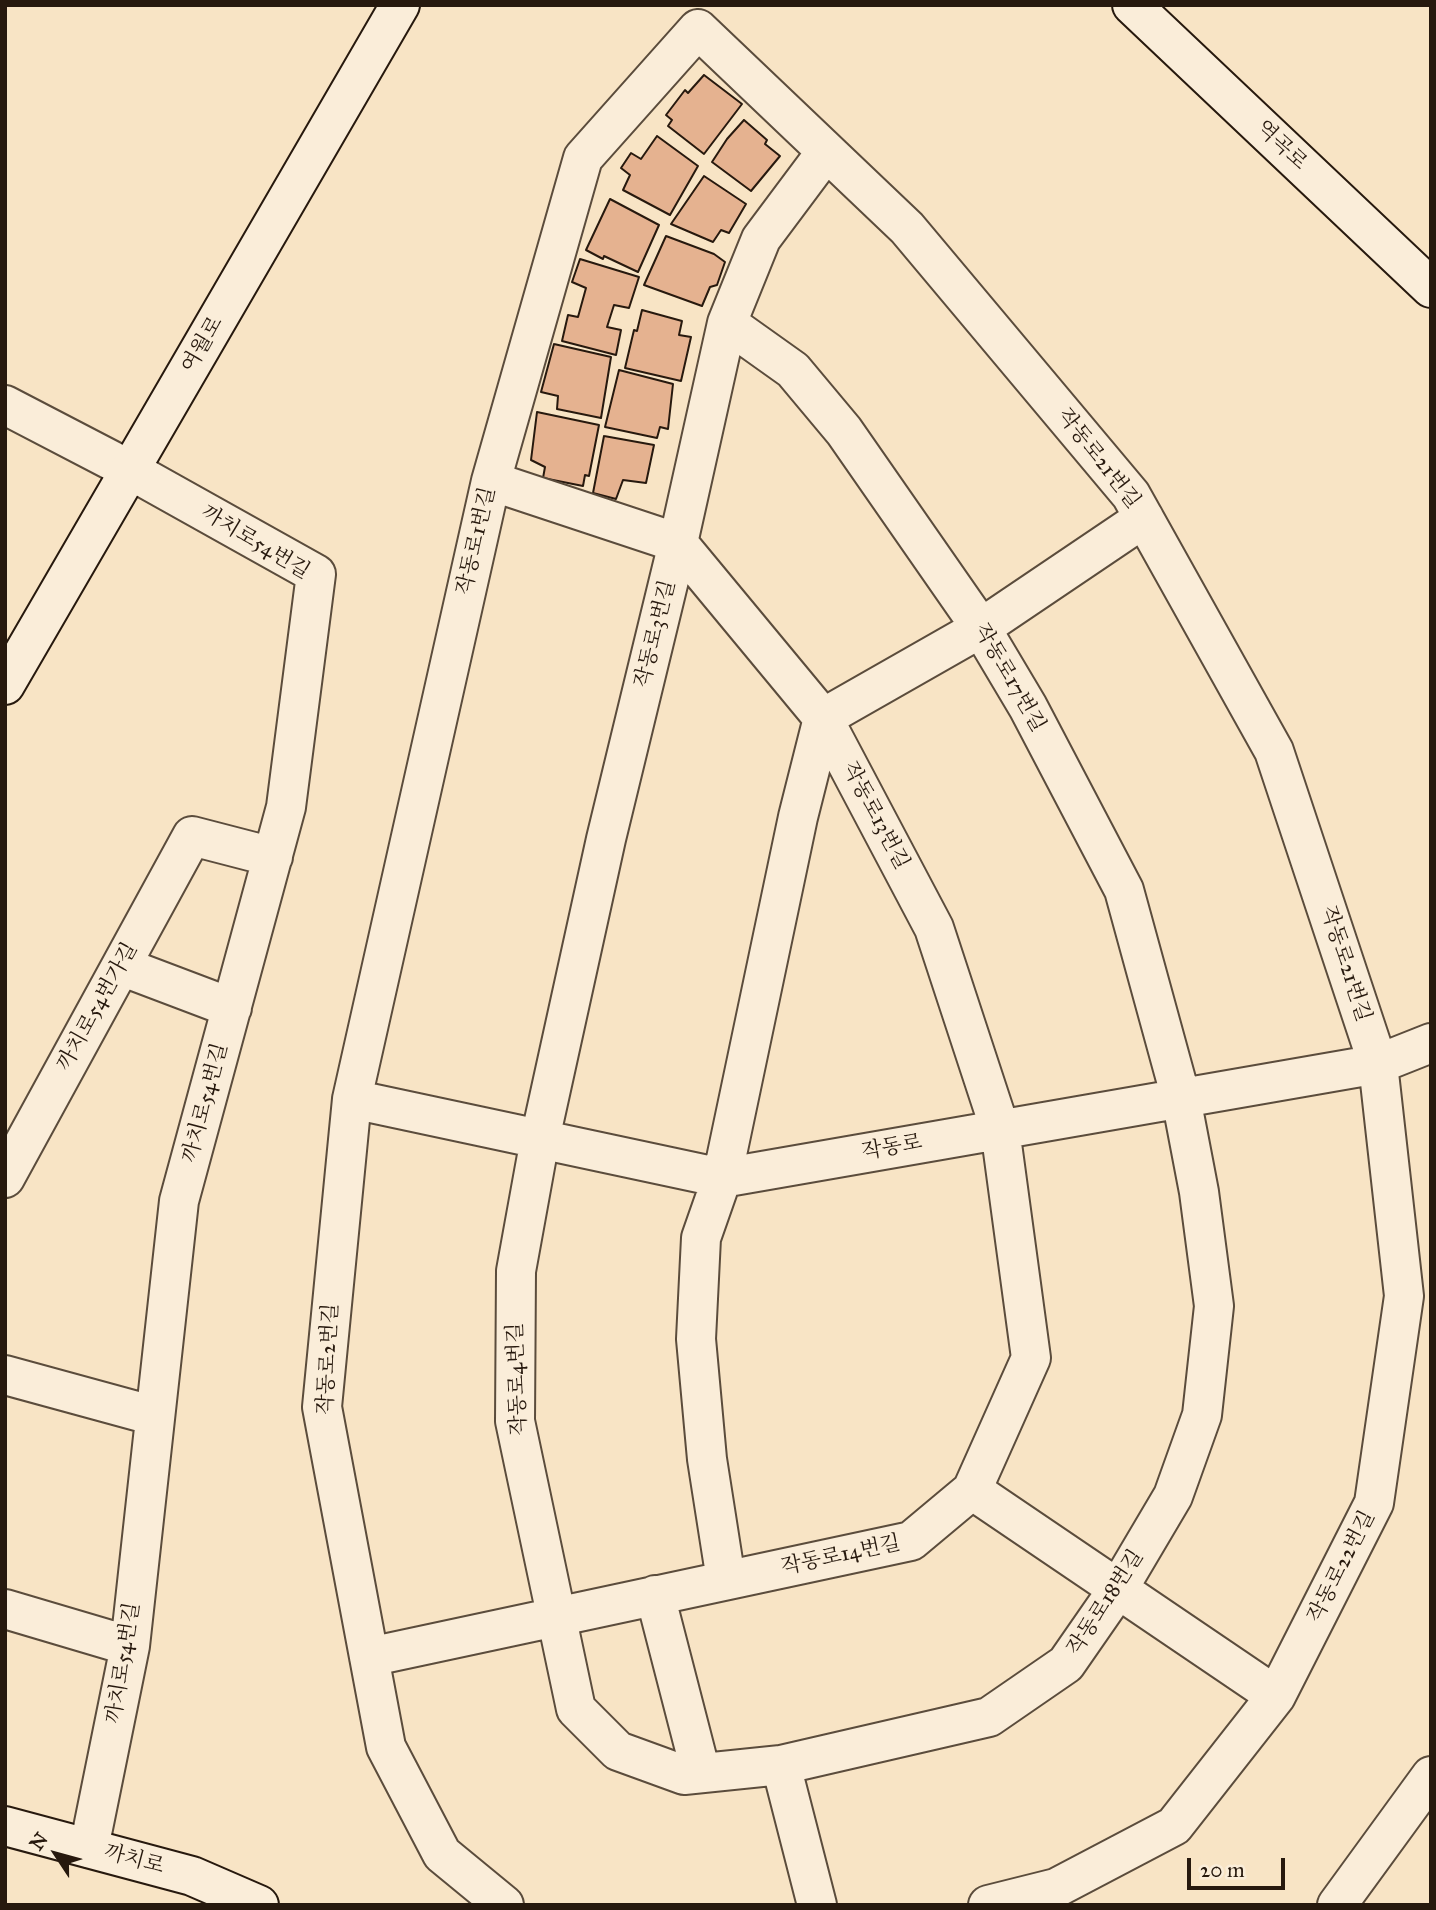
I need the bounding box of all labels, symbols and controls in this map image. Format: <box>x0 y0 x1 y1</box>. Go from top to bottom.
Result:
street label: 역곡로 <box>1250 116 1312 176</box>
street label: 여월로 <box>177 312 229 378</box>
street label: 작동로21번길 <box>1051 404 1145 514</box>
street label: 작동로1번길 <box>452 485 502 597</box>
street label: 까치로54번길 <box>196 501 314 585</box>
street label: 작동로3번길 <box>630 578 682 690</box>
street label: 작동로17번길 <box>968 619 1050 737</box>
street label: 작동로13번길 <box>836 758 914 874</box>
street label: 작동로21번길 <box>1314 903 1376 1025</box>
street label: 까치로54번가길 <box>52 939 144 1075</box>
street label: 까치로54번길 <box>178 1041 234 1165</box>
street label: 작동로 <box>860 1130 924 1166</box>
street label: 작동로2번길 <box>313 1303 345 1415</box>
street label: 작동로4번길 <box>503 1322 533 1436</box>
street label: 작동로22번길 <box>1303 1507 1381 1627</box>
street label: 작동로14번길 <box>779 1531 903 1581</box>
street label: 작동로18번길 <box>1063 1545 1149 1661</box>
street label: 까치로54번길 <box>102 1601 146 1725</box>
north arrow <box>21 1819 91 1889</box>
text: N <box>25 1828 53 1855</box>
street label: 까치로 <box>101 1840 167 1880</box>
scale bar <box>1191 1843 1289 1887</box>
text: 20 m <box>1200 1857 1245 1883</box>

